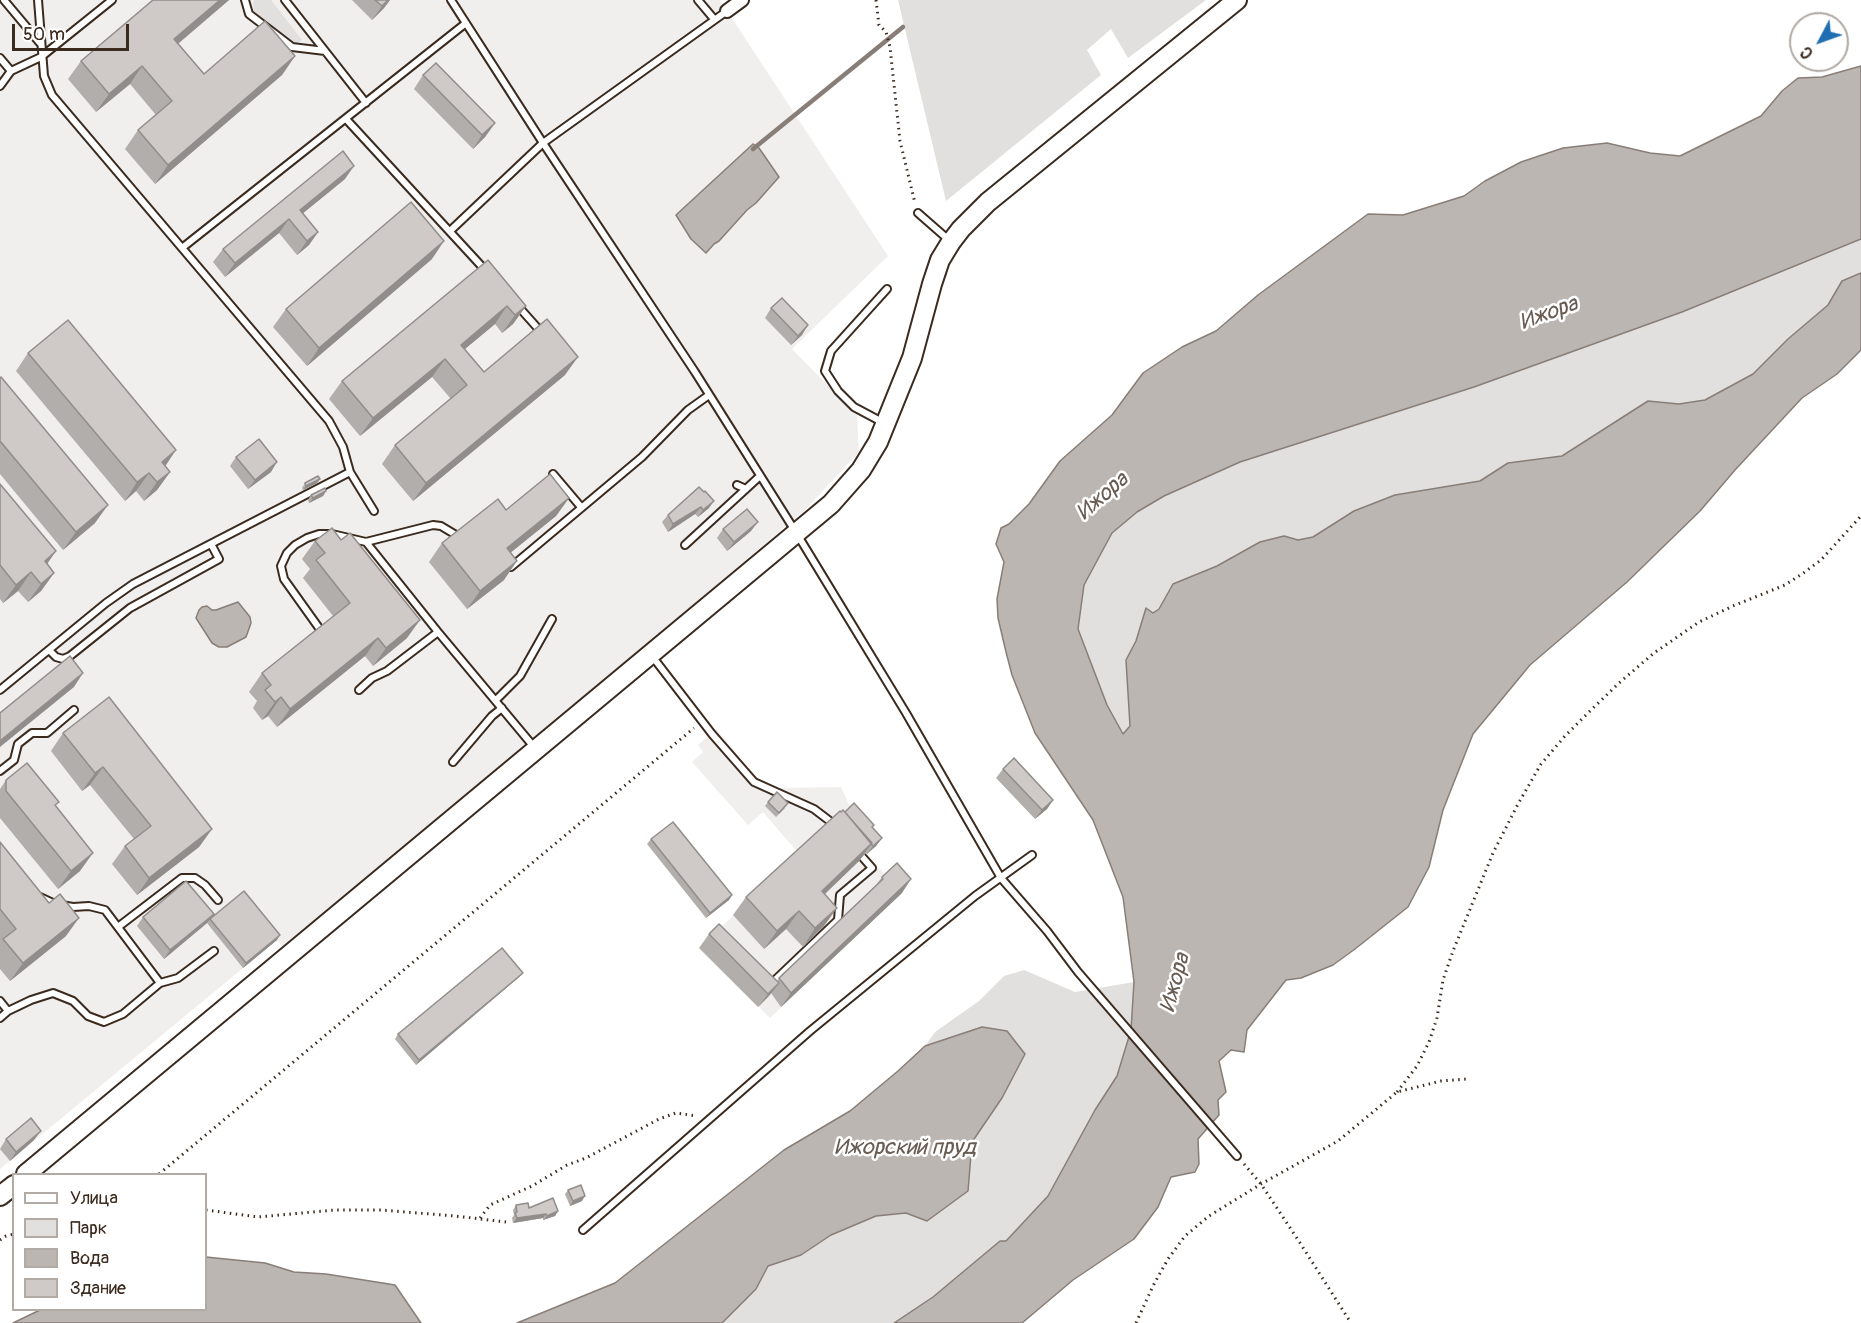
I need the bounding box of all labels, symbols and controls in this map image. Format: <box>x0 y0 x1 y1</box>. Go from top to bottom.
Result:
scale bar <box>15 12 132 50</box>
north arrow <box>1789 12 1849 72</box>
text: 50 m <box>23 23 65 46</box>
text: С <box>1796 42 1818 63</box>
water label: Ижора <box>1516 291 1582 337</box>
water label: Ижора <box>1072 467 1134 527</box>
water label: Ижора <box>1156 951 1196 1015</box>
water label: Ижорский пруд <box>834 1135 976 1161</box>
legend <box>12 1173 207 1311</box>
text: Улица <box>70 1187 118 1210</box>
text: Парк <box>70 1217 107 1240</box>
text: Вода <box>70 1247 109 1270</box>
text: Здание <box>70 1277 126 1300</box>

